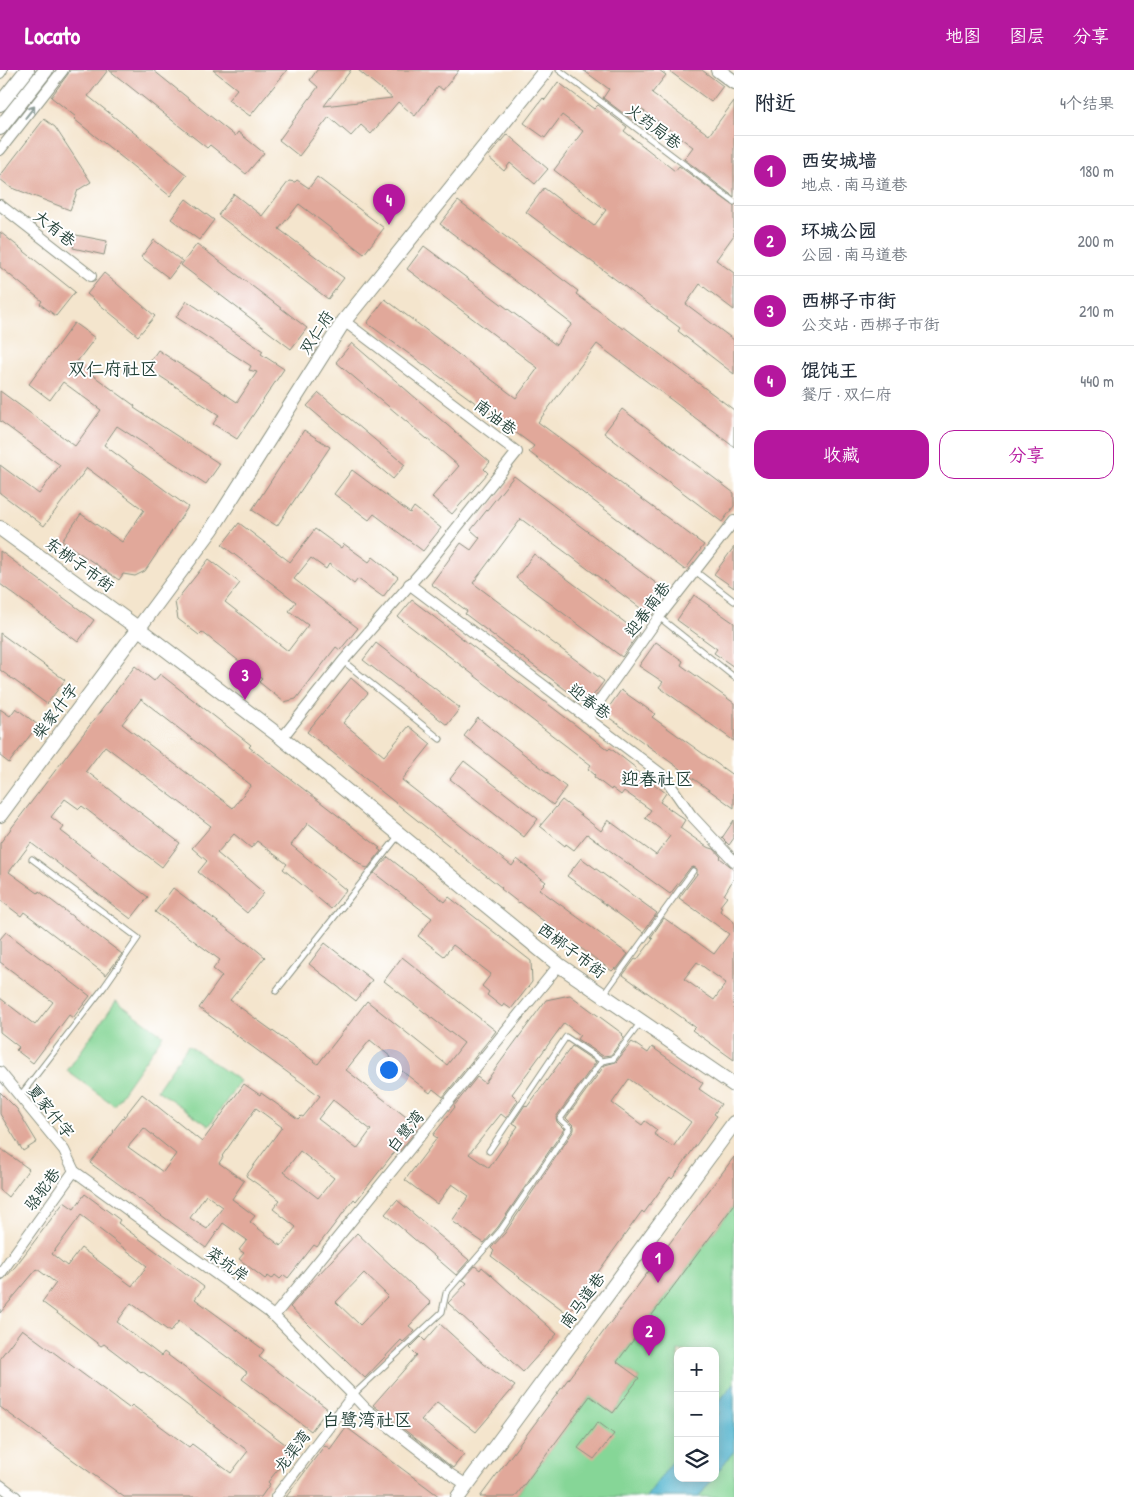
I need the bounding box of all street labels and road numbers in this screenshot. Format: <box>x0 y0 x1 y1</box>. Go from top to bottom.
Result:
street label: 火药局巷 <box>622 98 686 154</box>
street label: 大有巷 <box>29 205 81 251</box>
street label: 双仁府 <box>294 306 338 358</box>
street label: 南油巷 <box>470 394 522 440</box>
street label: 东梆子市街 <box>41 532 119 596</box>
street label: 迎春南巷 <box>619 577 675 641</box>
street label: 迎春巷 <box>564 678 616 724</box>
street label: 柴家什字 <box>27 679 83 743</box>
street label: 西梆子市街 <box>533 917 611 983</box>
street label: 夏家什字 <box>22 1079 80 1143</box>
street label: 白鹭湾 <box>381 1105 429 1157</box>
street label: 骆驼巷 <box>19 1163 65 1215</box>
street label: 菜坑岸 <box>202 1241 254 1287</box>
street label: 南马道巷 <box>554 1268 610 1332</box>
street label: 龙渠湾 <box>269 1425 315 1477</box>

